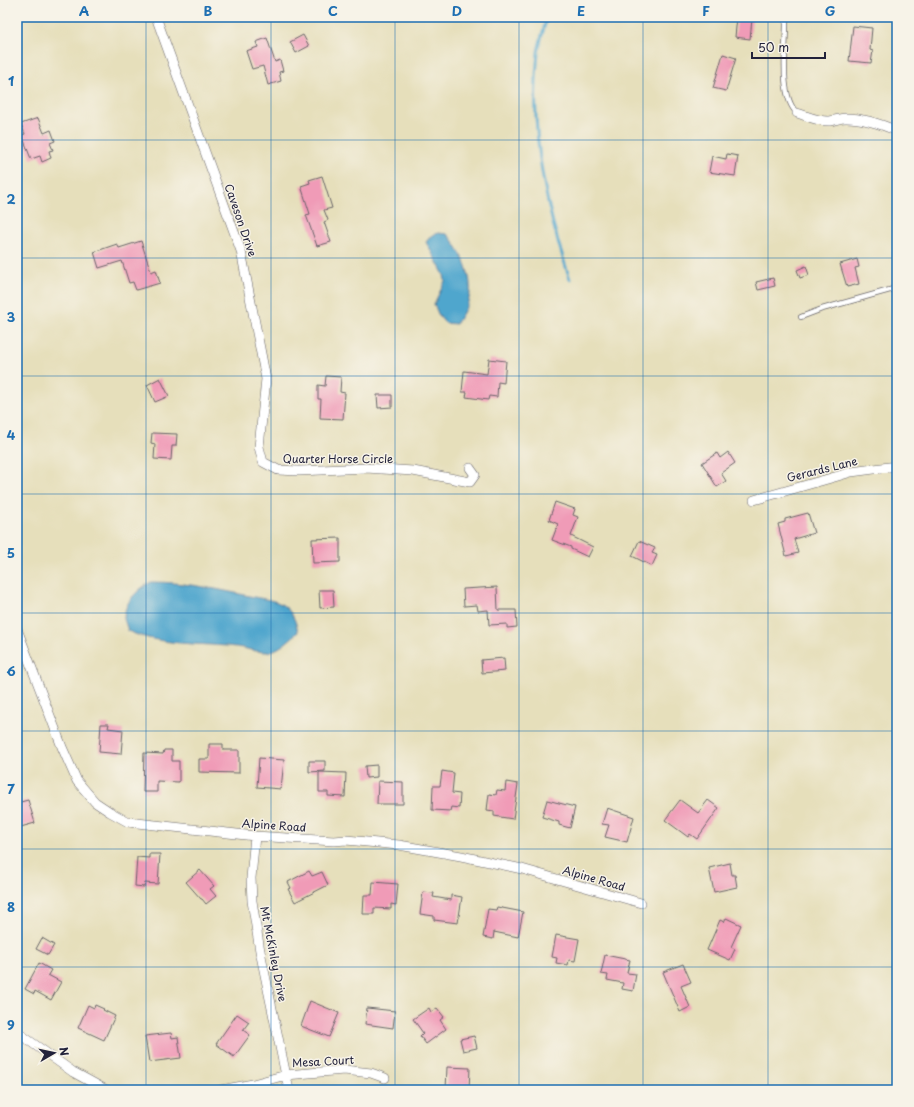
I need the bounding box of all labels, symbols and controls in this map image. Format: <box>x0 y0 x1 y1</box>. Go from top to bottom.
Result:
text: A <box>79 1 89 20</box>
text: B <box>204 1 213 20</box>
text: C <box>328 1 338 20</box>
text: D <box>452 1 462 20</box>
text: E <box>577 1 585 20</box>
text: F <box>702 1 710 20</box>
text: G <box>825 1 835 20</box>
scale bar <box>752 34 825 60</box>
text: 50 m <box>758 38 789 56</box>
text: 1 <box>8 71 14 90</box>
street label: Caveson Drive <box>221 181 261 259</box>
text: 2 <box>6 189 16 208</box>
text: 3 <box>7 307 16 326</box>
text: 4 <box>7 425 16 444</box>
street label: Quarter Horse Circle <box>283 450 393 467</box>
street label: Gerards Lane <box>785 452 859 486</box>
text: 5 <box>7 543 15 562</box>
text: 6 <box>6 661 16 680</box>
text: 7 <box>7 779 15 798</box>
street label: Alpine Road <box>241 814 307 836</box>
street label: Alpine Road <box>561 861 627 895</box>
text: 8 <box>7 897 15 916</box>
street label: Mt McKinley Drive <box>256 905 292 1003</box>
text: 9 <box>7 1015 15 1034</box>
north arrow <box>34 1033 74 1073</box>
text: N <box>55 1046 73 1057</box>
street label: Mesa Court <box>292 1051 355 1071</box>

